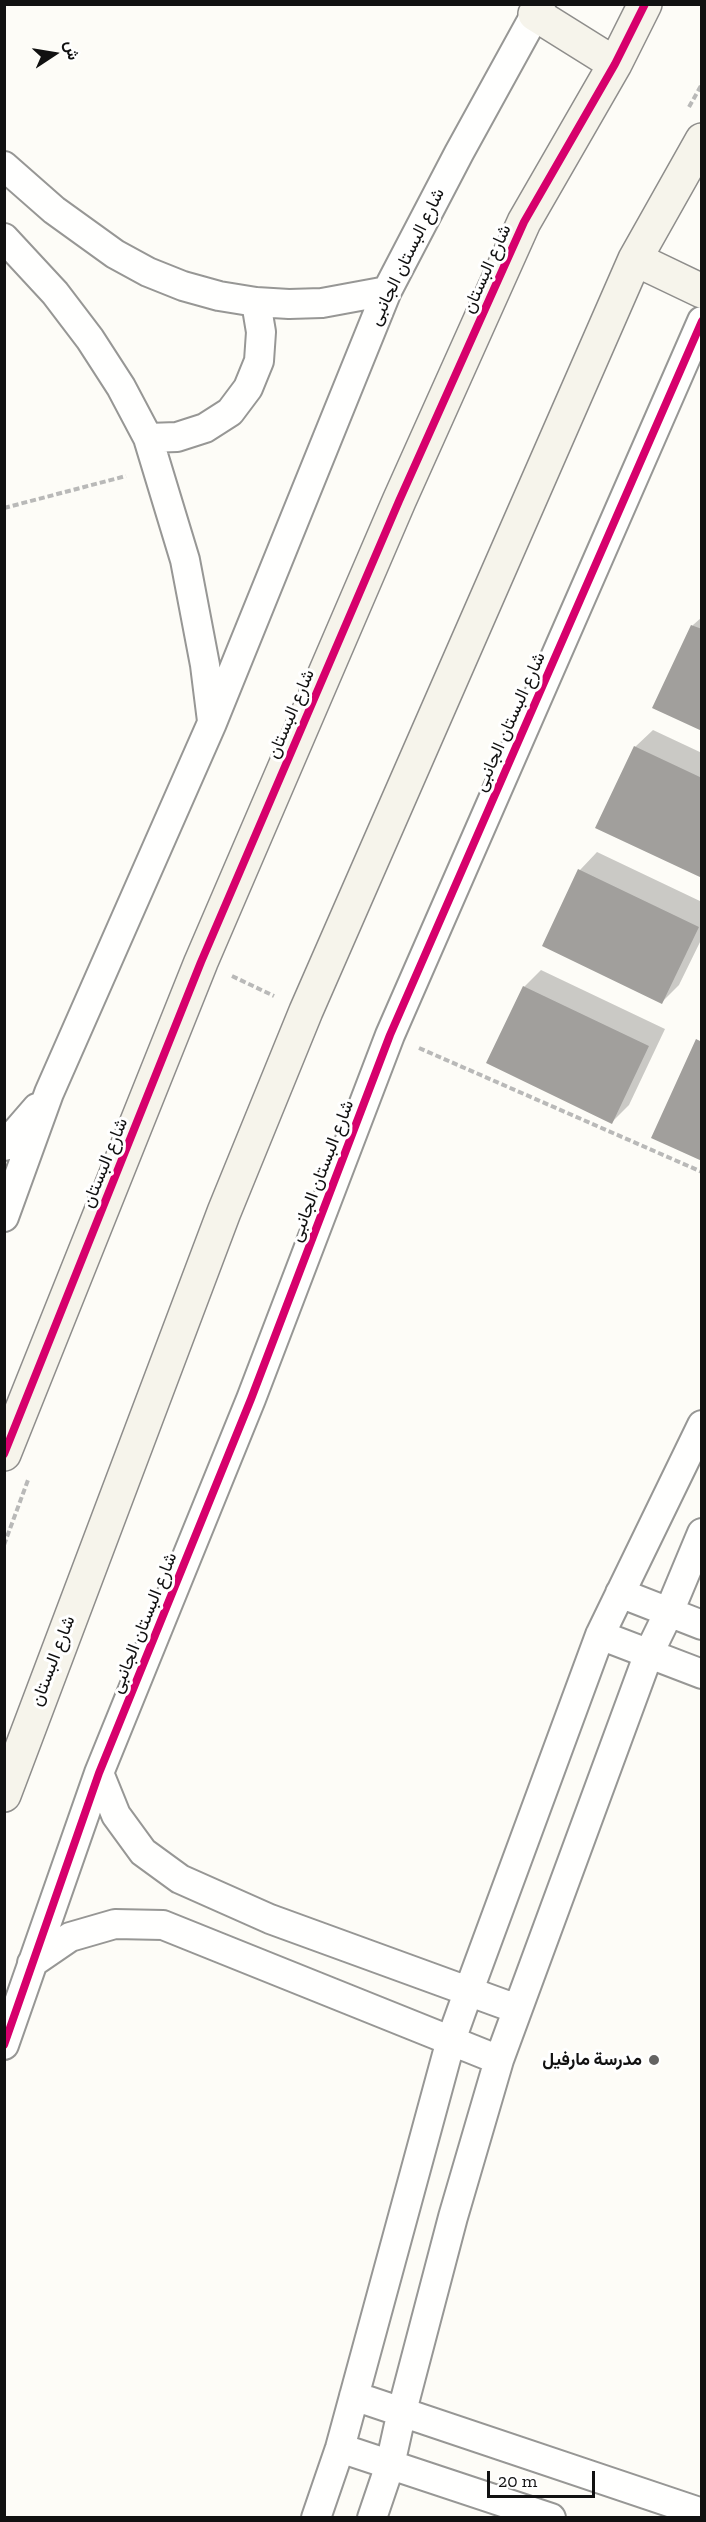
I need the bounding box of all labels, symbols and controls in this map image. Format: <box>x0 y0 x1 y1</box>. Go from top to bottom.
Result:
north arrow <box>24 24 84 84</box>
text: ش <box>61 39 83 62</box>
street label: شارع البستان الجانبى <box>364 185 450 329</box>
street label: شارع البستان <box>458 221 516 317</box>
street label: شارع البستان الجانبى <box>470 649 550 795</box>
street label: شارع البستان <box>263 666 319 762</box>
street label: شارع البستان الجانبى <box>285 1097 359 1245</box>
street label: شارع البستان <box>77 1115 133 1211</box>
street label: شارع البستان الجانبى <box>106 1549 182 1697</box>
street label: شارع البستان <box>26 1613 80 1709</box>
place label: مدرسة مارفيل <box>542 2049 642 2071</box>
marker: مدرسة مارفيل <box>647 2053 661 2067</box>
scale bar <box>490 2459 598 2497</box>
text: 20 m <box>498 2470 537 2492</box>

